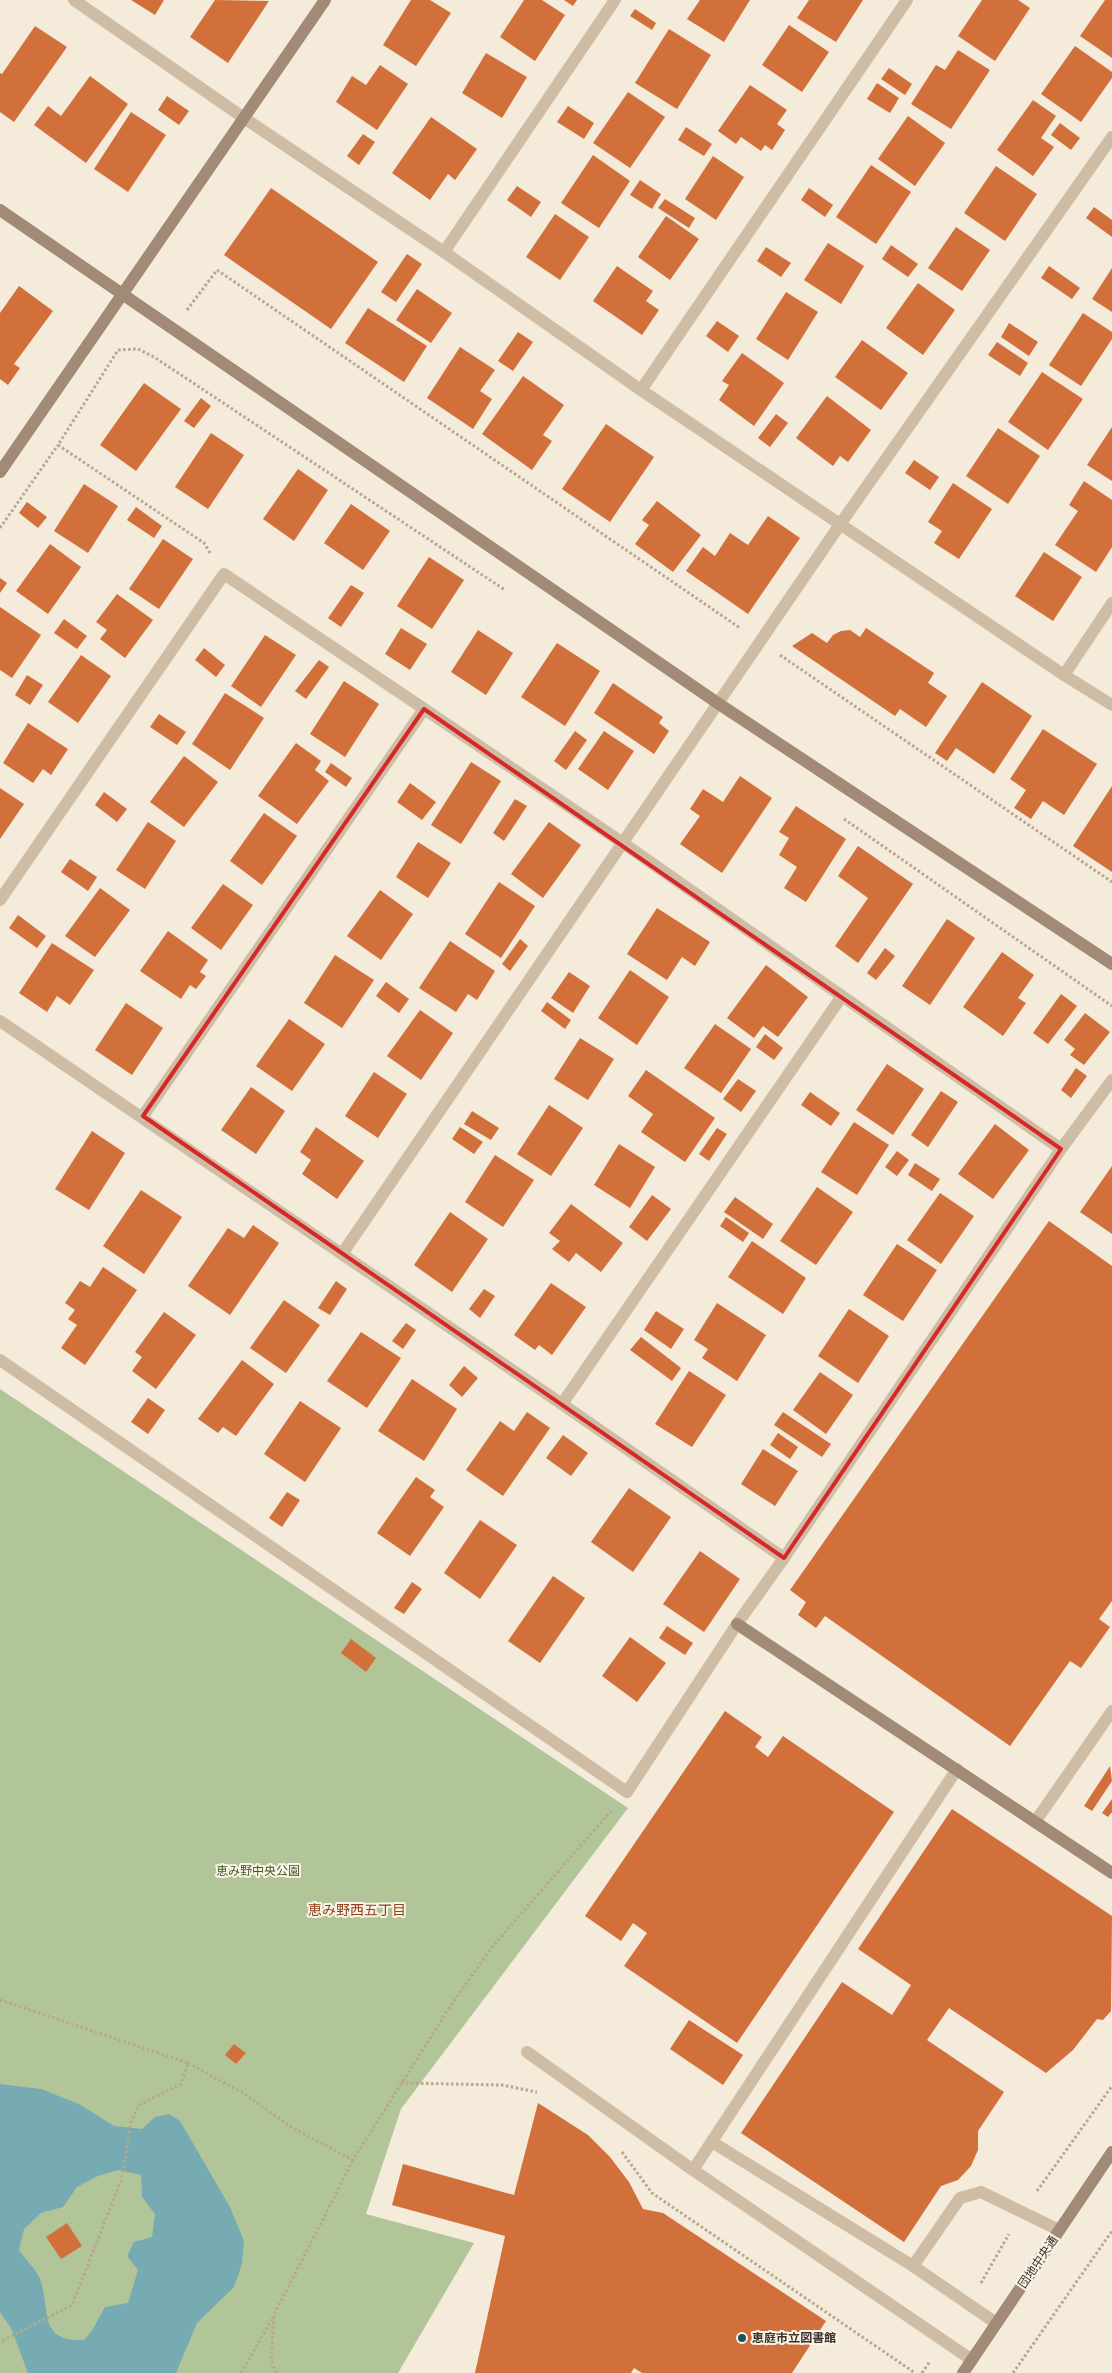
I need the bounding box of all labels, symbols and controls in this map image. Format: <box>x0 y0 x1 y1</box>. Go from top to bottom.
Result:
park label: 恵み野中央公園 <box>216 1864 300 1878</box>
district label: 恵み野西五丁目 <box>308 1902 406 1918</box>
street label: 団地中央通 <box>1015 2233 1061 2291</box>
place label: 恵庭市立図書館 <box>752 2331 836 2345</box>
marker: 恵庭市立図書館 <box>736 2332 748 2344</box>

